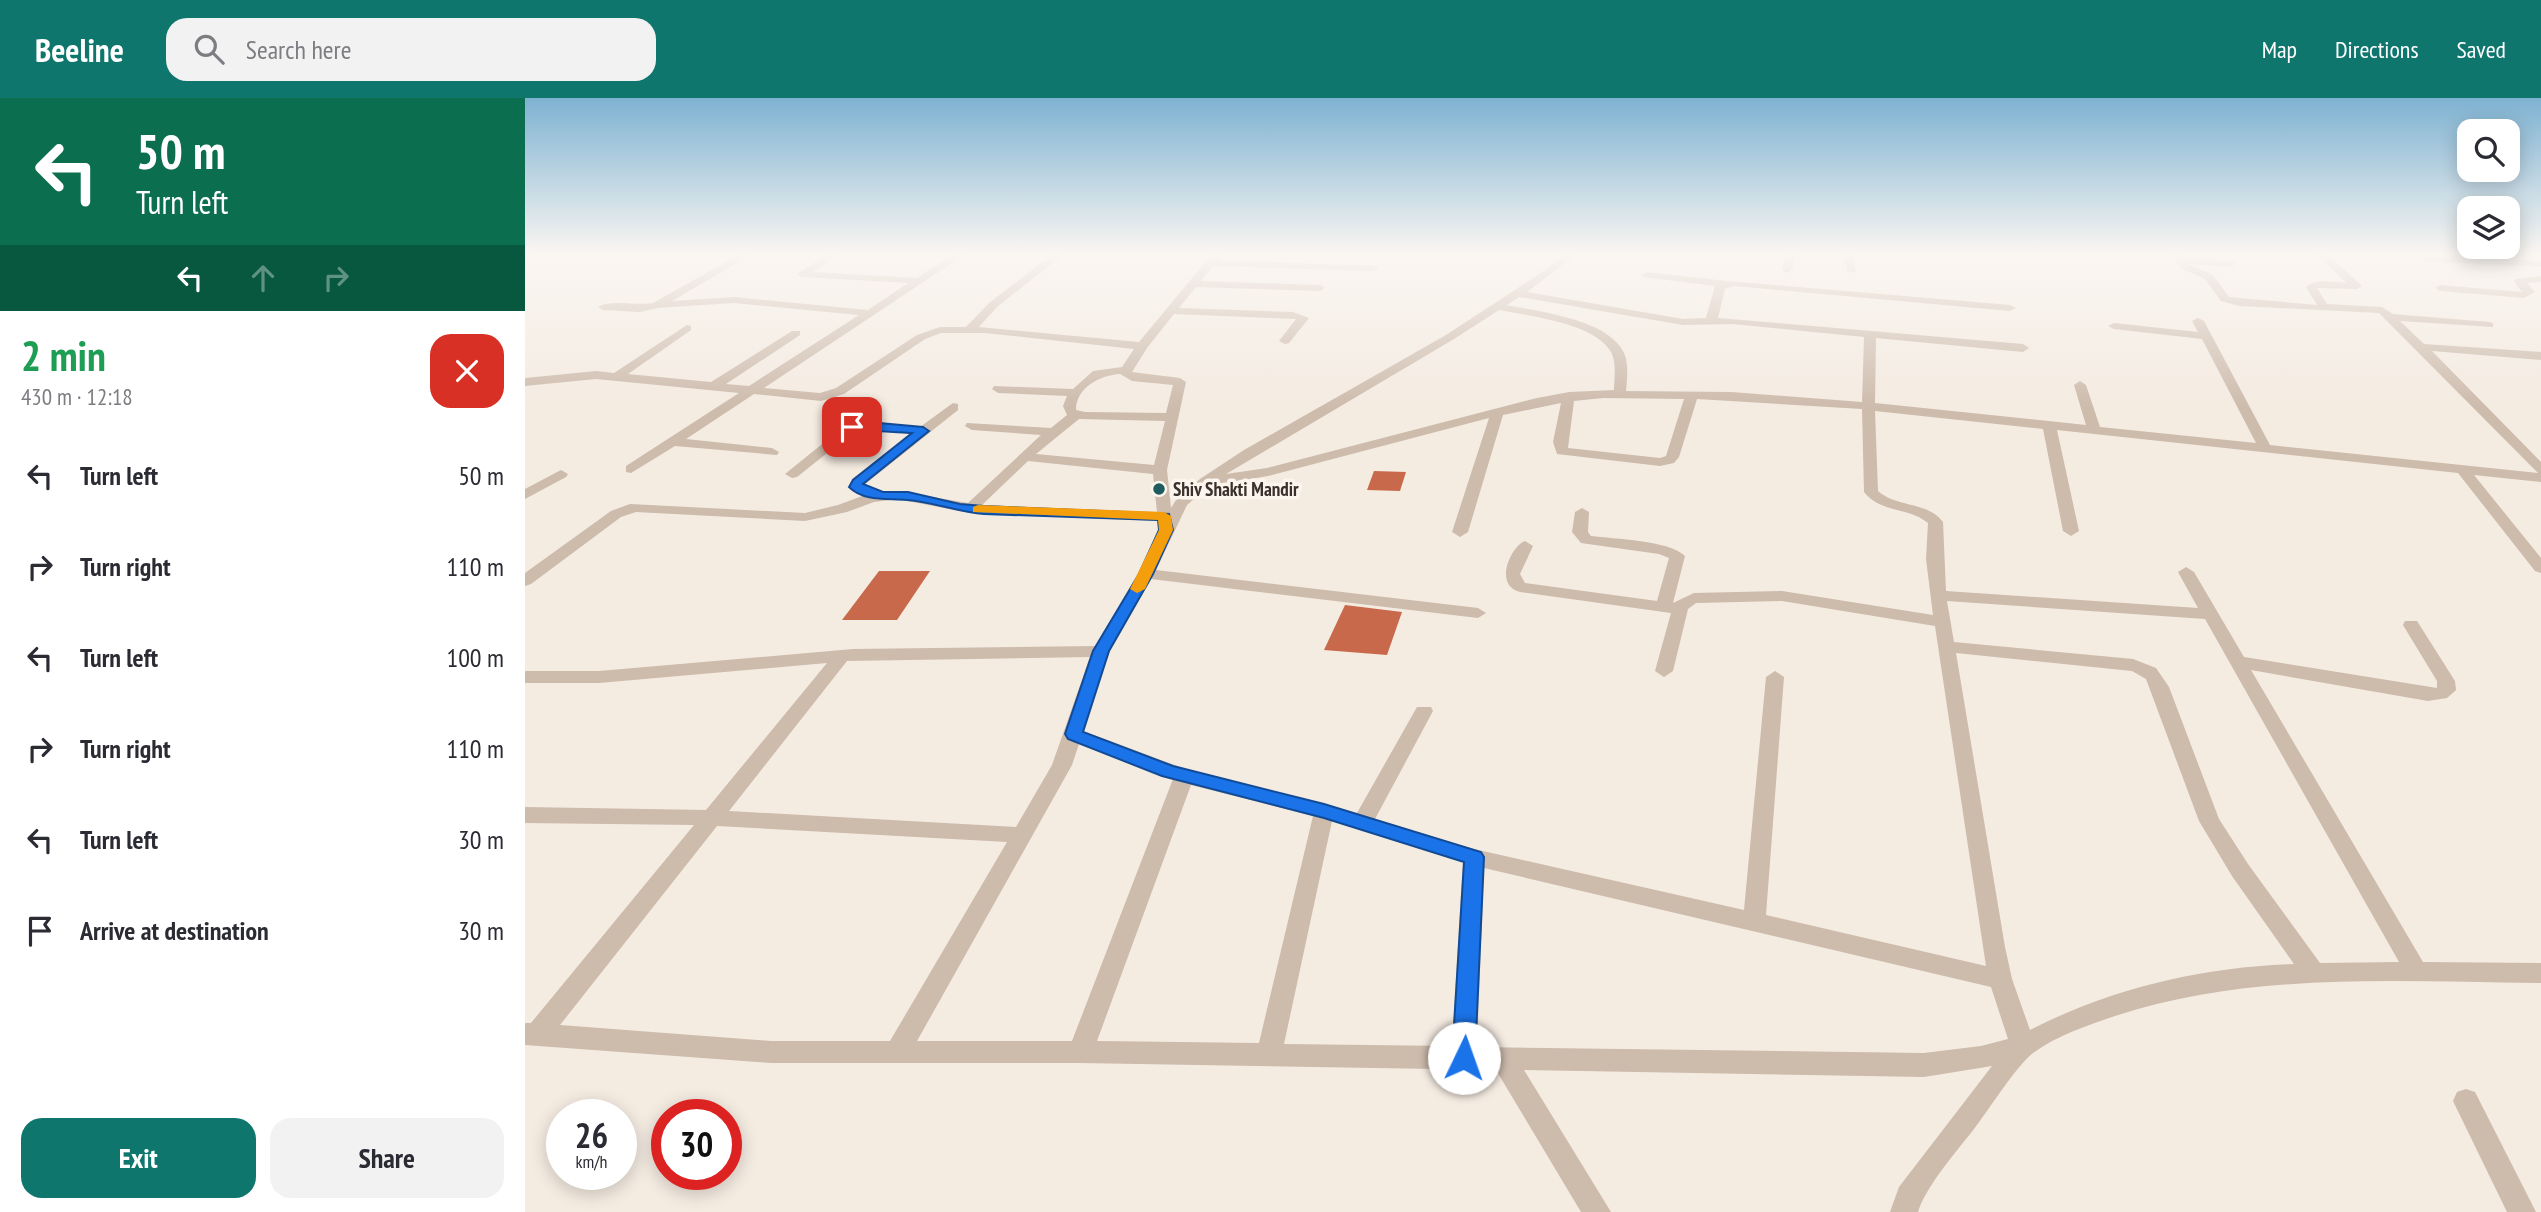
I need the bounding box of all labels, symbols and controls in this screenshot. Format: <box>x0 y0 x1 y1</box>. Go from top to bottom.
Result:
search box <box>166 18 656 81</box>
text: Beeline <box>35 28 124 71</box>
icon: search <box>190 30 228 68</box>
text: Search here <box>246 33 351 66</box>
text: Map <box>2262 34 2297 65</box>
text: Directions <box>2335 34 2419 65</box>
text: Saved <box>2457 34 2506 65</box>
text: 50 m <box>136 119 225 183</box>
map controls <box>2457 119 2520 259</box>
button: search <box>2457 119 2520 182</box>
icon: left <box>21 126 112 217</box>
text: Turn left <box>136 181 228 223</box>
button: layers <box>2457 196 2520 259</box>
icon: left <box>171 259 209 297</box>
icon: ahead <box>244 259 282 297</box>
icon: right <box>317 259 355 297</box>
text: 2 min <box>21 328 106 383</box>
button: close <box>430 334 504 408</box>
text: 430 m · 12:18 <box>21 382 133 411</box>
pin <box>822 397 882 457</box>
icon: arrive <box>833 408 871 446</box>
icon: left <box>21 457 59 495</box>
text: Turn left <box>80 459 158 492</box>
text: 50 m <box>458 459 504 492</box>
place label: Shiv Shakti Mandir <box>1173 477 1299 501</box>
marker: Shiv Shakti Mandir <box>1151 481 1167 497</box>
icon: right <box>21 548 59 586</box>
text: Turn right <box>80 550 171 583</box>
text: 110 m <box>446 550 504 583</box>
icon: left <box>21 639 59 677</box>
text: Turn left <box>80 641 158 674</box>
text: 100 m <box>446 641 504 674</box>
icon: right <box>21 730 59 768</box>
text: Turn right <box>80 732 171 765</box>
text: 110 m <box>446 732 504 765</box>
icon: left <box>21 821 59 859</box>
text: Turn left <box>80 823 158 856</box>
text: 30 m <box>458 823 504 856</box>
icon: arrive <box>21 912 59 950</box>
text: Arrive at destination <box>80 914 269 947</box>
text: 30 m <box>458 914 504 947</box>
position arrow <box>1427 1021 1501 1095</box>
speed limit sign: 30 <box>651 1099 742 1190</box>
text: 26 <box>575 1112 608 1158</box>
button: Exit <box>21 1118 256 1198</box>
button: Share <box>270 1118 504 1198</box>
text: km/h <box>576 1150 607 1173</box>

